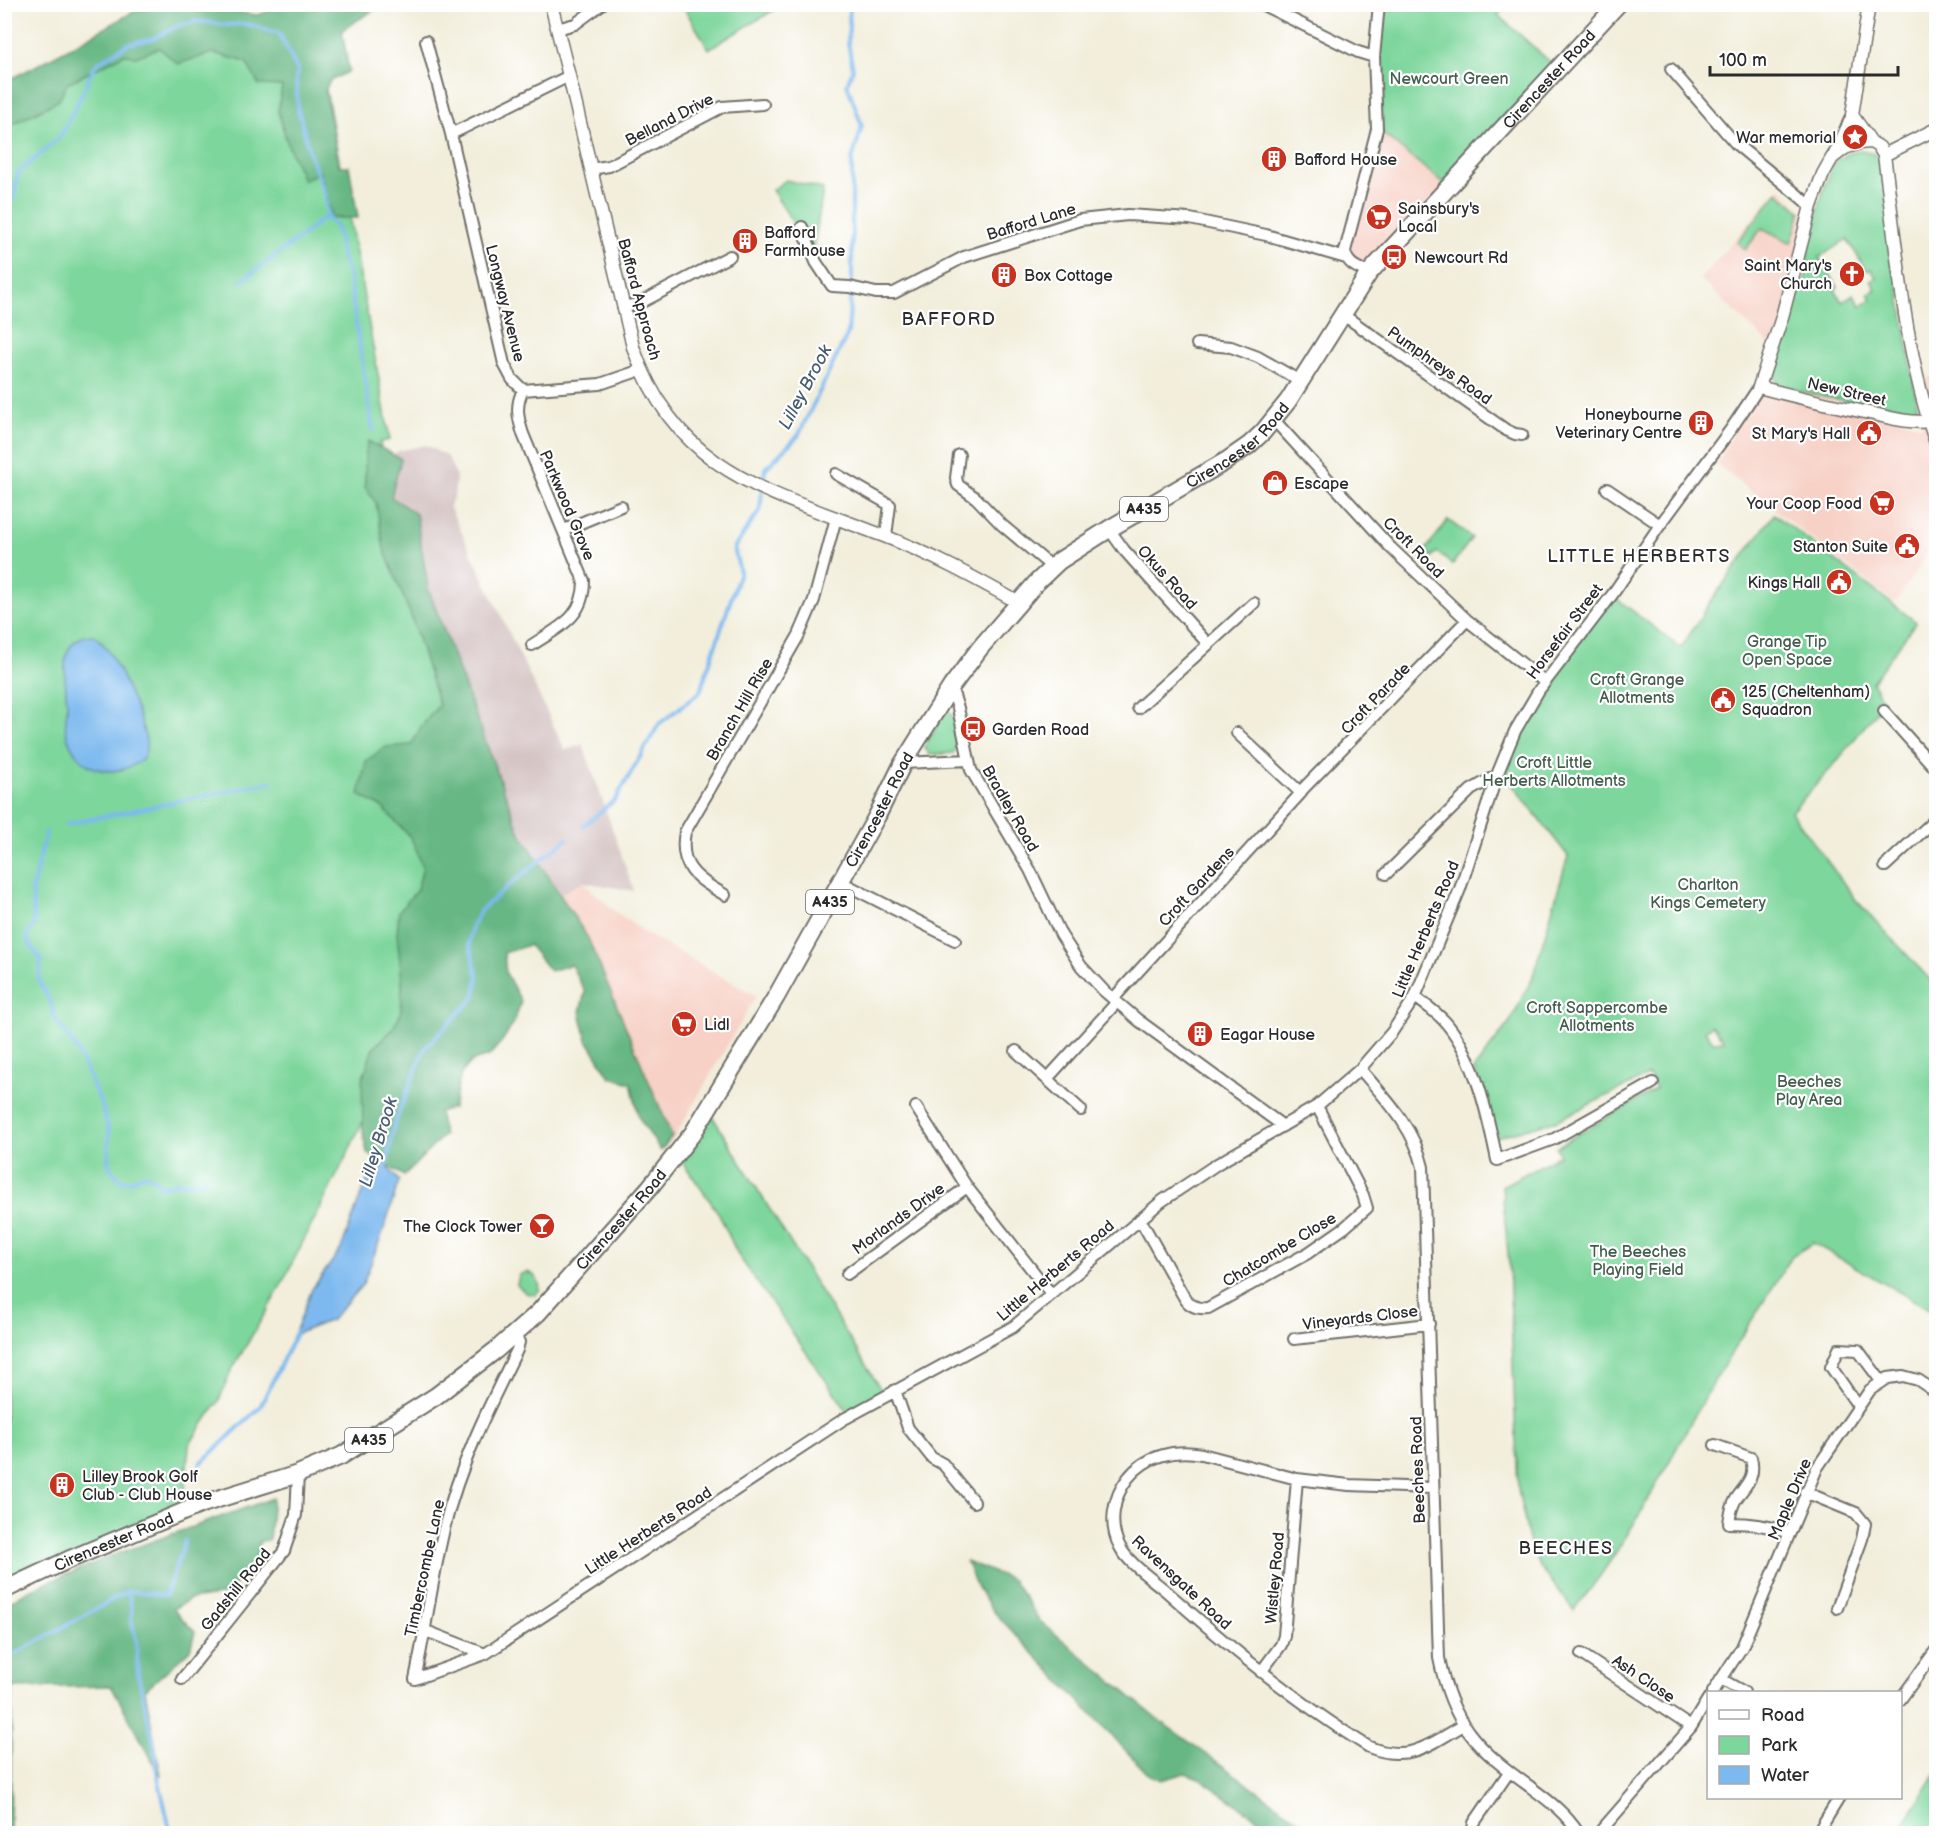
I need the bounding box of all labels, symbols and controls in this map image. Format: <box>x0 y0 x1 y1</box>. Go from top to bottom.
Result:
street label: Cirencester Road <box>1499 27 1600 133</box>
scale bar <box>1710 39 1898 77</box>
text: 100 m <box>1719 50 1767 71</box>
park label: Newcourt Green <box>1389 70 1509 89</box>
street label: Belland Drive <box>622 90 718 151</box>
place icon: War memorial <box>1840 122 1870 152</box>
place label: War memorial <box>1736 129 1836 148</box>
building icon: Bafford House <box>1259 144 1289 174</box>
place label: Bafford House <box>1294 151 1398 170</box>
street label: Bafford Lane <box>984 200 1079 245</box>
place label: Sainsbury's Local <box>1398 200 1480 237</box>
supermarket icon: Sainsbury's Local <box>1364 202 1394 232</box>
place label: Bafford Farmhouse <box>764 224 846 261</box>
building icon: Bafford Farmhouse <box>730 226 760 256</box>
street label: Bafford Approach <box>613 236 664 363</box>
bus stop icon: Newcourt Rd <box>1379 242 1409 272</box>
street label: Longway Avenue <box>481 243 528 364</box>
place label: Newcourt Rd <box>1414 249 1508 268</box>
place label: Saint Mary's Church <box>1744 257 1832 294</box>
church icon: Saint Mary's Church <box>1837 259 1867 289</box>
building icon: Box Cottage <box>989 260 1019 290</box>
place label: Box Cottage <box>1024 267 1113 286</box>
district label: BAFFORD <box>902 309 996 330</box>
street label: Pumphreys Road <box>1383 323 1495 409</box>
water label: Lilley Brook <box>774 340 837 433</box>
street label: New Street <box>1805 374 1888 411</box>
street label: Cirencester Road <box>1183 399 1294 493</box>
place label: Honeybourne Veterinary Centre <box>1556 406 1683 443</box>
building icon: Honeybourne Veterinary Centre <box>1686 408 1716 438</box>
public building icon: St Mary's Hall <box>1854 418 1884 448</box>
place label: St Mary's Hall <box>1752 425 1850 444</box>
street label: Parkwood Grove <box>535 448 599 564</box>
shop icon: Escape <box>1260 468 1290 498</box>
place label: Escape <box>1294 475 1349 494</box>
supermarket icon: Your Coop Food <box>1867 488 1897 518</box>
place label: Your Coop Food <box>1746 495 1862 514</box>
road number: A435 <box>1120 497 1168 521</box>
street label: Croft Road <box>1378 514 1447 583</box>
public building icon: Stanton Suite <box>1892 531 1922 561</box>
place label: Stanton Suite <box>1793 538 1889 557</box>
street label: Okus Road <box>1133 542 1201 614</box>
district label: LITTLE HERBERTS <box>1547 546 1731 567</box>
public building icon: Kings Hall <box>1824 567 1854 597</box>
place label: Kings Hall <box>1748 574 1820 593</box>
street label: Horsefair Street <box>1523 580 1607 683</box>
park label: Grange Tip Open Space <box>1742 633 1833 670</box>
street label: Branch Hill Rise <box>703 655 778 765</box>
street label: Croft Parade <box>1337 659 1415 739</box>
park label: Croft Grange Allotments <box>1590 671 1685 708</box>
place label: 125 (Cheltenham) Squadron <box>1742 683 1870 720</box>
public building icon: 125 (Cheltenham) Squadron <box>1708 685 1738 715</box>
bus stop icon: Garden Road <box>958 714 988 744</box>
place label: Garden Road <box>992 721 1089 740</box>
street label: Cirencester Road <box>842 749 919 871</box>
park label: Croft Little Herberts Allotments <box>1482 754 1626 791</box>
street label: Bradley Road <box>977 762 1042 855</box>
street label: Croft Gardens <box>1155 843 1239 931</box>
street label: Little Herberts Road <box>1389 858 1464 1001</box>
park label: Charlton Kings Cemetery <box>1650 876 1767 913</box>
road number: A435 <box>806 890 854 914</box>
park label: Croft Sappercombe Allotments <box>1526 999 1668 1036</box>
supermarket icon: Lidl <box>669 1009 699 1039</box>
place label: Lidl <box>704 1016 730 1035</box>
building icon: Eagar House <box>1185 1019 1215 1049</box>
place label: Eagar House <box>1220 1026 1315 1045</box>
park label: Beeches Play Area <box>1776 1073 1842 1110</box>
water label: Lilley Brook <box>355 1094 402 1190</box>
street label: Cirencester Road <box>573 1166 671 1275</box>
street label: Morlands Drive <box>849 1179 949 1259</box>
street label: Chatcombe Close <box>1220 1209 1340 1292</box>
bar icon: The Clock Tower <box>527 1211 557 1241</box>
street label: Little Herberts Road <box>994 1217 1118 1326</box>
place label: The Clock Tower <box>403 1218 522 1237</box>
park label: The Beeches Playing Field <box>1590 1243 1686 1280</box>
street label: Vineyards Close <box>1301 1302 1419 1335</box>
street label: Beeches Road <box>1407 1416 1430 1524</box>
road number: A435 <box>345 1428 393 1452</box>
street label: Maple Drive <box>1765 1455 1816 1543</box>
place label: Lilley Brook Golf Club - Club House <box>82 1468 213 1505</box>
building icon: Lilley Brook Golf Club - Club House <box>47 1470 77 1500</box>
street label: Little Herberts Road <box>582 1483 716 1579</box>
street label: Timbercombe Lane <box>402 1497 449 1639</box>
street label: Cirencester Road <box>51 1509 177 1576</box>
street label: Wistley Road <box>1262 1531 1289 1625</box>
street label: Ravensgate Road <box>1127 1532 1235 1634</box>
district label: BEECHES <box>1518 1538 1614 1559</box>
street label: Gadshill Road <box>197 1545 275 1635</box>
street label: Ash Close <box>1608 1651 1679 1707</box>
legend <box>1707 1691 1902 1799</box>
text: Road <box>1761 1705 1805 1726</box>
text: Park <box>1761 1735 1797 1756</box>
text: Water <box>1761 1765 1809 1786</box>

